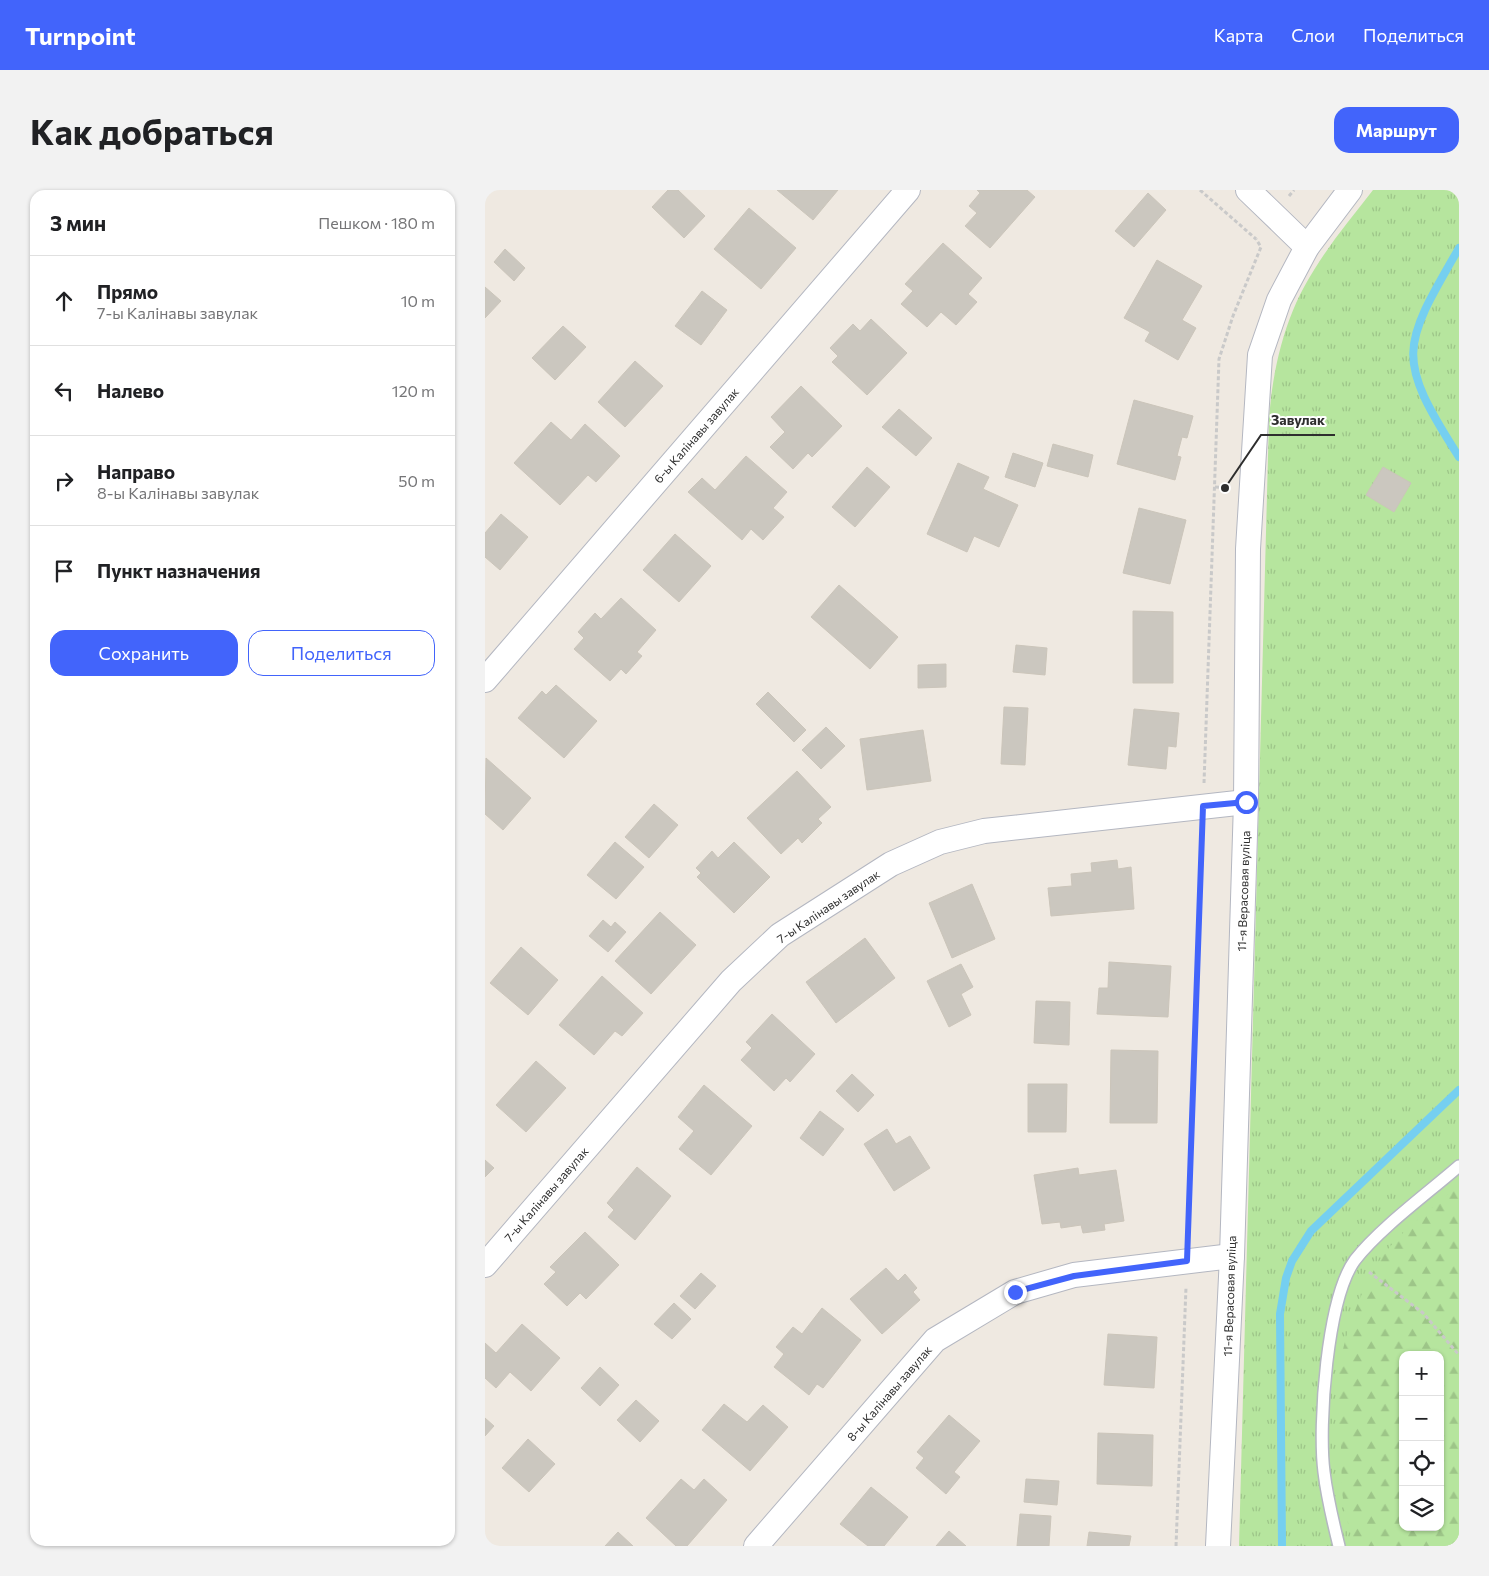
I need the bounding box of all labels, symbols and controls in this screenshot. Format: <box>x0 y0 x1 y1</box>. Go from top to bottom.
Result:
text: Turnpoint <box>25 21 136 50</box>
text: Карта <box>1214 24 1263 46</box>
text: Слои <box>1291 24 1335 46</box>
text: Поделиться <box>1363 24 1464 46</box>
button: Маршрут <box>1334 107 1459 153</box>
text: Как добраться <box>30 109 274 152</box>
text: 3 мин <box>50 210 106 235</box>
text: Пешком · 180 m <box>318 213 435 232</box>
text: Прямо <box>97 280 158 303</box>
icon: ahead <box>50 287 78 315</box>
text: 10 m <box>401 291 435 310</box>
text: 7-ы Калінавы завулак <box>97 303 258 322</box>
icon: left <box>50 377 78 405</box>
text: Налево <box>97 379 164 402</box>
text: 120 m <box>392 381 435 400</box>
street label: 6-ы Калінавы завулак <box>651 384 742 486</box>
callout: Завулак <box>1261 406 1335 435</box>
text: Завулак <box>1271 411 1325 428</box>
text: Направо <box>97 460 175 483</box>
icon: right <box>50 467 78 495</box>
text: 50 m <box>398 471 435 490</box>
text: 8-ы Калінавы завулак <box>97 483 259 502</box>
icon: arrive <box>50 557 78 585</box>
text: Пункт назначения <box>97 559 260 582</box>
button: Сохранить <box>50 630 238 676</box>
button: Поделиться <box>248 630 435 676</box>
route start <box>1235 791 1258 814</box>
street label: 11-я Верасовая вуліца <box>1234 830 1252 952</box>
street label: 7-ы Калінавы завулак <box>774 866 882 946</box>
street label: 7-ы Калінавы завулак <box>501 1143 591 1244</box>
street label: 11-я Верасовая вуліца <box>1220 1235 1238 1357</box>
route end <box>1004 1281 1027 1304</box>
street label: 8-ы Калінавы завулак <box>844 1342 935 1444</box>
map controls <box>1399 1351 1444 1531</box>
button: + <box>1399 1351 1444 1396</box>
button: − <box>1399 1396 1444 1441</box>
button: locate <box>1399 1441 1444 1486</box>
button: layers <box>1399 1486 1444 1531</box>

